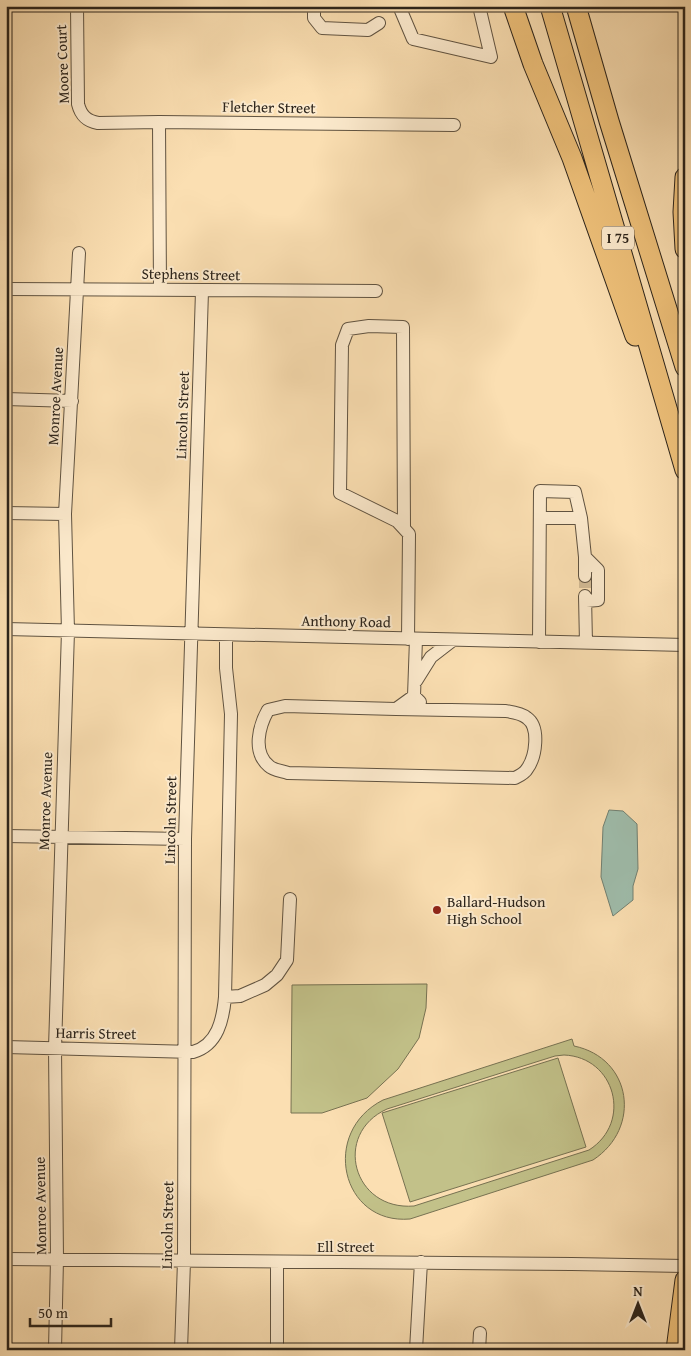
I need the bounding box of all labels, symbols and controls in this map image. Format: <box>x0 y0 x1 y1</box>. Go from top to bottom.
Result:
street label: Moore Court <box>50 23 74 104</box>
street label: Fletcher Street <box>222 96 316 118</box>
road number: I 75 <box>602 227 634 250</box>
street label: Stephens Street <box>141 263 241 285</box>
street label: Monroe Avenue <box>42 346 68 446</box>
street label: Lincoln Street <box>170 370 194 459</box>
street label: Anthony Road <box>301 610 391 632</box>
street label: Monroe Avenue <box>33 751 57 851</box>
street label: Lincoln Street <box>159 775 181 864</box>
place label: Ballard-Hudson High School <box>447 891 546 929</box>
marker: Ballard-Hudson High School <box>431 904 443 916</box>
street label: Harris Street <box>55 1022 137 1044</box>
street label: Monroe Avenue <box>29 1157 51 1255</box>
street label: Lincoln Street <box>156 1180 178 1269</box>
street label: Ell Street <box>317 1236 375 1257</box>
north arrow <box>614 1278 664 1328</box>
text: N <box>633 1281 643 1301</box>
scale bar <box>30 1296 111 1328</box>
text: 50 m <box>38 1302 69 1323</box>

